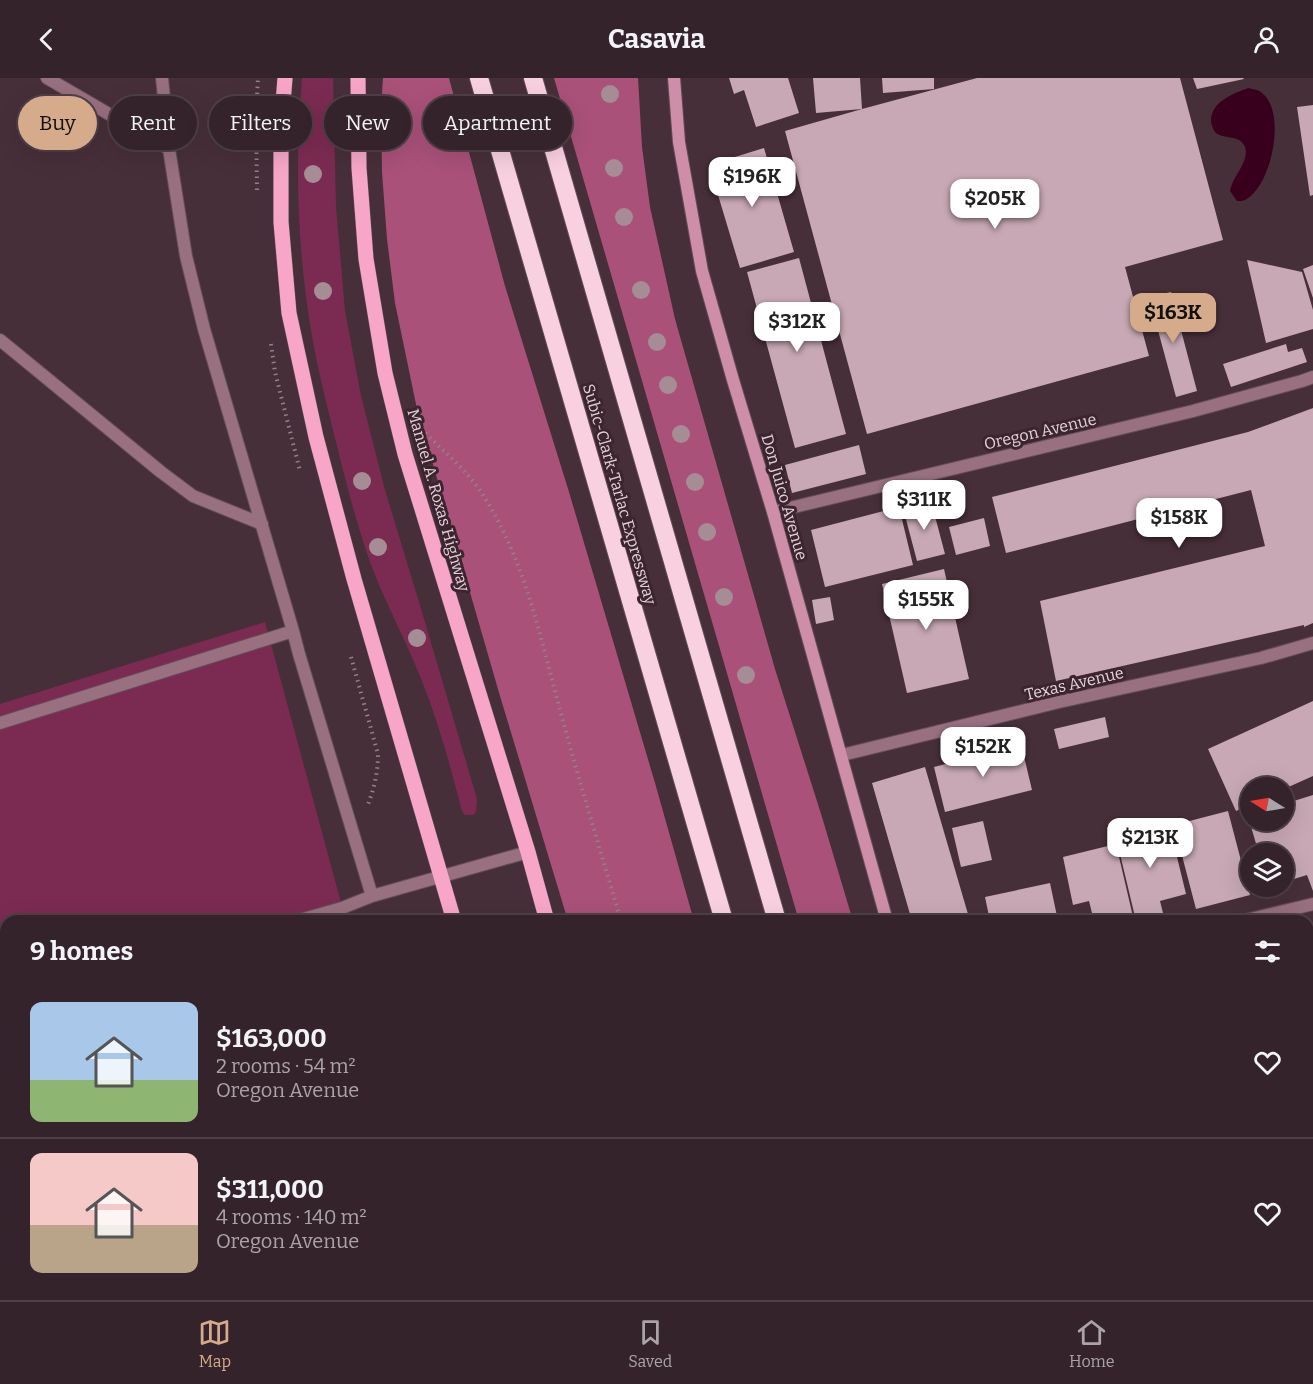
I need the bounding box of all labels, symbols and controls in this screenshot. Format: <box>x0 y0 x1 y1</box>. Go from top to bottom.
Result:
icon: back <box>30 23 63 56</box>
text: Casavia <box>608 23 705 55</box>
icon: person <box>1250 23 1283 56</box>
chip: Buy <box>18 96 97 150</box>
chip: Rent <box>109 96 197 150</box>
chip: Filters <box>209 96 312 150</box>
chip: New <box>324 96 411 150</box>
chip: Apartment <box>423 96 572 150</box>
pin: $196K <box>710 157 794 208</box>
text: $196K <box>723 164 781 188</box>
pin: $205K <box>953 179 1037 230</box>
text: $205K <box>964 186 1026 210</box>
pin: $163K <box>1131 293 1215 344</box>
text: $163K <box>1144 300 1202 324</box>
pin: $312K <box>755 302 839 353</box>
text: $312K <box>768 309 826 333</box>
street label: Subic-Clark-Tarlac Expressway <box>579 382 660 607</box>
street label: Manuel A. Roxas Highway <box>403 407 474 594</box>
street label: Oregon Avenue <box>982 409 1098 454</box>
street label: Don Juico Avenue <box>757 432 812 562</box>
pin: $311K <box>882 480 966 531</box>
text: $311K <box>896 487 952 511</box>
pin: $158K <box>1137 498 1221 549</box>
text: $158K <box>1150 505 1208 529</box>
pin: $155K <box>884 580 968 631</box>
text: $155K <box>898 587 954 611</box>
street label: Texas Avenue <box>1023 663 1125 704</box>
pin: $152K <box>941 727 1025 778</box>
text: $152K <box>955 734 1011 758</box>
north arrow <box>1240 777 1294 831</box>
map controls <box>1240 777 1294 897</box>
pin: $213K <box>1108 818 1192 869</box>
text: $213K <box>1121 825 1179 849</box>
button: layers <box>1240 843 1294 897</box>
icon: filters <box>1251 935 1284 968</box>
text: 9 homes <box>30 936 133 967</box>
text: $163,000 <box>216 1023 327 1054</box>
icon: home <box>78 1026 150 1098</box>
icon: heart <box>1251 1046 1284 1079</box>
text: 2 rooms · 54 m² <box>216 1054 356 1078</box>
text: Oregon Avenue <box>216 1078 359 1102</box>
text: $311,000 <box>216 1174 324 1205</box>
icon: home <box>78 1177 150 1249</box>
icon: heart <box>1251 1197 1284 1230</box>
text: 4 rooms · 140 m² <box>216 1205 367 1229</box>
text: Oregon Avenue <box>216 1229 359 1253</box>
tab: Map <box>198 1316 231 1371</box>
tab: Saved <box>628 1316 672 1371</box>
tab: Home <box>1069 1316 1115 1371</box>

